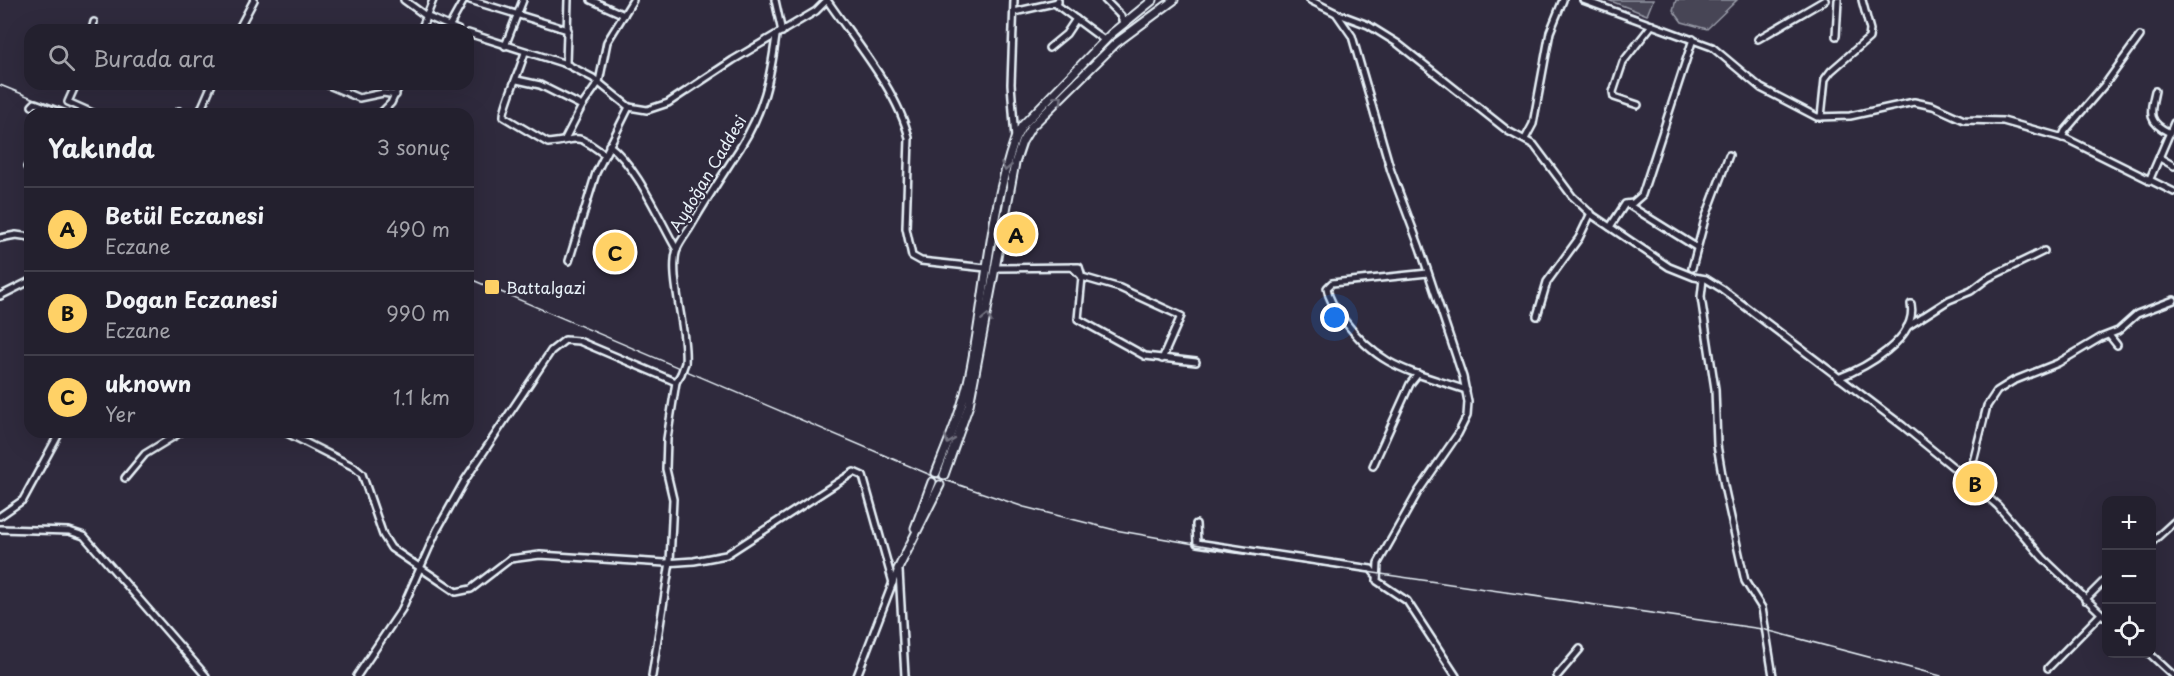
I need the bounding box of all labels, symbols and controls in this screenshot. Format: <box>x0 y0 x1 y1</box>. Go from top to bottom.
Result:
search box <box>24 24 474 90</box>
icon: search <box>45 41 78 74</box>
text: Burada ara <box>93 41 215 74</box>
one-way arrow <box>1051 95 1062 106</box>
street label: Aydoğan Caddesi <box>663 110 751 236</box>
text: Yakında <box>48 128 155 167</box>
text: 3 sonuç <box>377 132 450 162</box>
one-way arrow <box>1000 162 1013 172</box>
text: Betül Eczanesi <box>105 198 264 231</box>
pin: A <box>996 212 1036 256</box>
text: A <box>60 214 75 244</box>
text: 490 m <box>386 214 450 244</box>
pin: C <box>596 230 634 274</box>
text: Eczane <box>105 231 171 261</box>
place label: Battalgazi <box>506 275 586 299</box>
marker: Battalgazi <box>483 278 501 296</box>
text: Dogan Eczanesi <box>105 282 278 315</box>
text: B <box>61 298 74 328</box>
text: 990 m <box>386 298 450 328</box>
your location <box>1320 303 1349 332</box>
one-way arrow <box>980 313 993 323</box>
text: Eczane <box>105 315 171 345</box>
text: uknown <box>105 366 191 399</box>
text: C <box>60 382 75 412</box>
text: 1.1 km <box>393 382 450 412</box>
text: Yer <box>105 399 135 429</box>
one-way arrow <box>944 434 956 445</box>
pin: B <box>1956 460 1994 506</box>
map controls <box>2102 496 2156 658</box>
button: + <box>2102 496 2156 550</box>
button: − <box>2102 550 2156 604</box>
button: locate <box>2102 604 2156 658</box>

